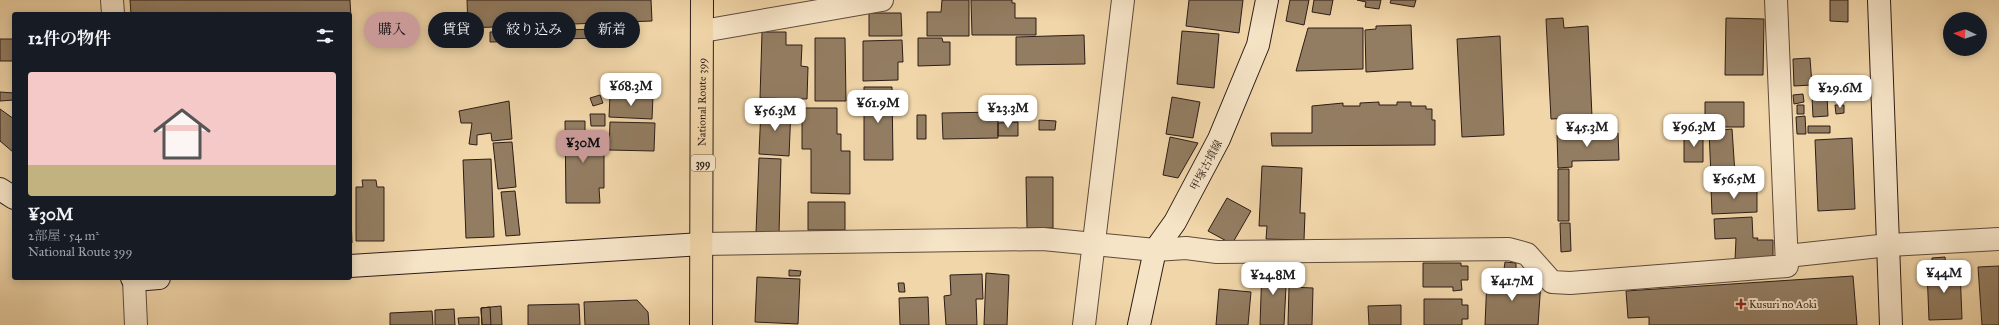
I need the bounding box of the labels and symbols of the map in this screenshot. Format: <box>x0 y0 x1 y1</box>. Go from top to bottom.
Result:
north arrow <box>1943 12 1987 56</box>
street label: National Route 399 <box>696 58 709 146</box>
pin: ¥68.3M <box>598 73 664 107</box>
pin: ¥29.6M <box>1807 75 1873 109</box>
pin: ¥61.9M <box>845 90 911 124</box>
pin: ¥23.3M <box>975 95 1041 129</box>
pin: ¥56.3M <box>742 98 808 132</box>
pin: ¥45.3M <box>1554 114 1620 148</box>
pin: ¥96.3M <box>1661 114 1727 148</box>
pin: ¥30M <box>559 130 607 164</box>
street label: 甲塚古墳線 <box>1188 138 1225 193</box>
road number: 399 <box>691 155 715 171</box>
pin: ¥56.5M <box>1701 166 1767 200</box>
pin: ¥44M <box>1920 260 1968 294</box>
pin: ¥24.8M <box>1240 262 1306 296</box>
pin: ¥41.7M <box>1479 268 1545 302</box>
place label: Kusuri no Aoki <box>1749 298 1817 311</box>
marker: Kusuri no Aoki <box>1736 299 1746 309</box>

